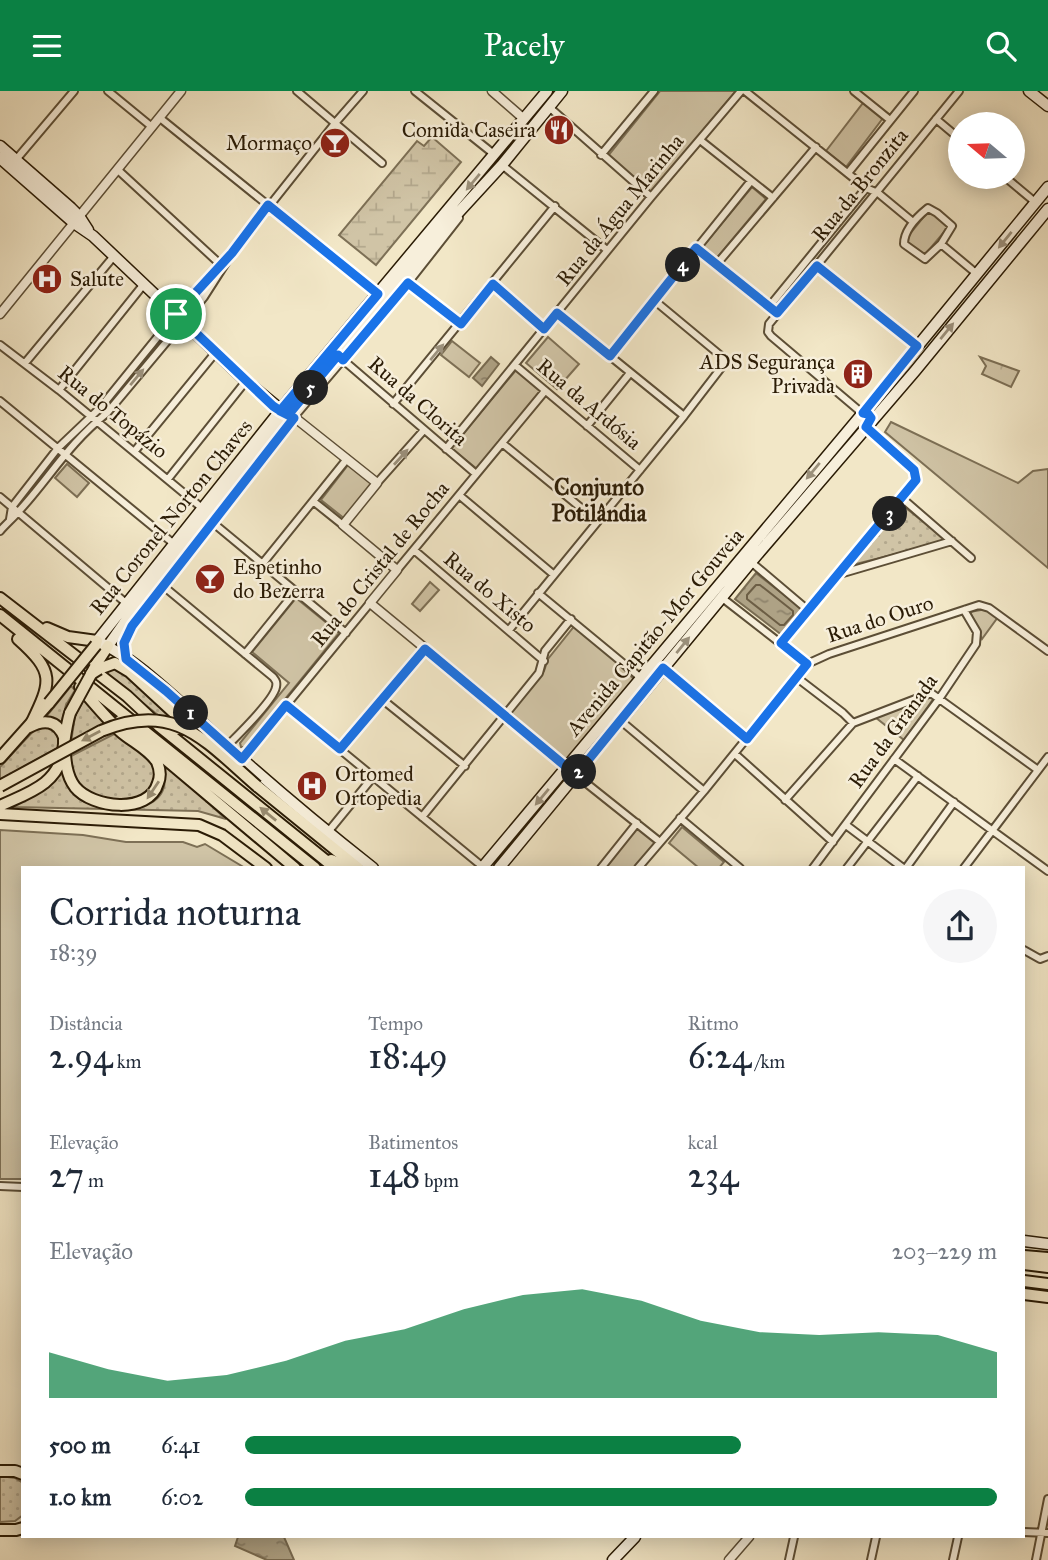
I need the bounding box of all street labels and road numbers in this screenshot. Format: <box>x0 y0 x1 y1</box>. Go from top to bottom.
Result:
street label: Rua da Bronzita <box>806 123 914 247</box>
street label: Rua da Água Marinha <box>551 129 689 291</box>
street label: Rua da Clorita <box>363 351 473 451</box>
street label: Rua da Ardósia <box>531 353 647 455</box>
street label: Rua do Topázio <box>53 360 173 464</box>
street label: Rua Coronel Norton Chaves <box>84 414 258 620</box>
street label: Rua do Cristal de Rocha <box>305 476 455 652</box>
street label: Avenida Capitão-Mor Gouveia <box>560 523 749 742</box>
street label: Rua do Xisto <box>438 546 542 638</box>
street label: Rua do Ouro <box>823 589 937 648</box>
street label: Rua da Granada <box>843 669 943 793</box>

